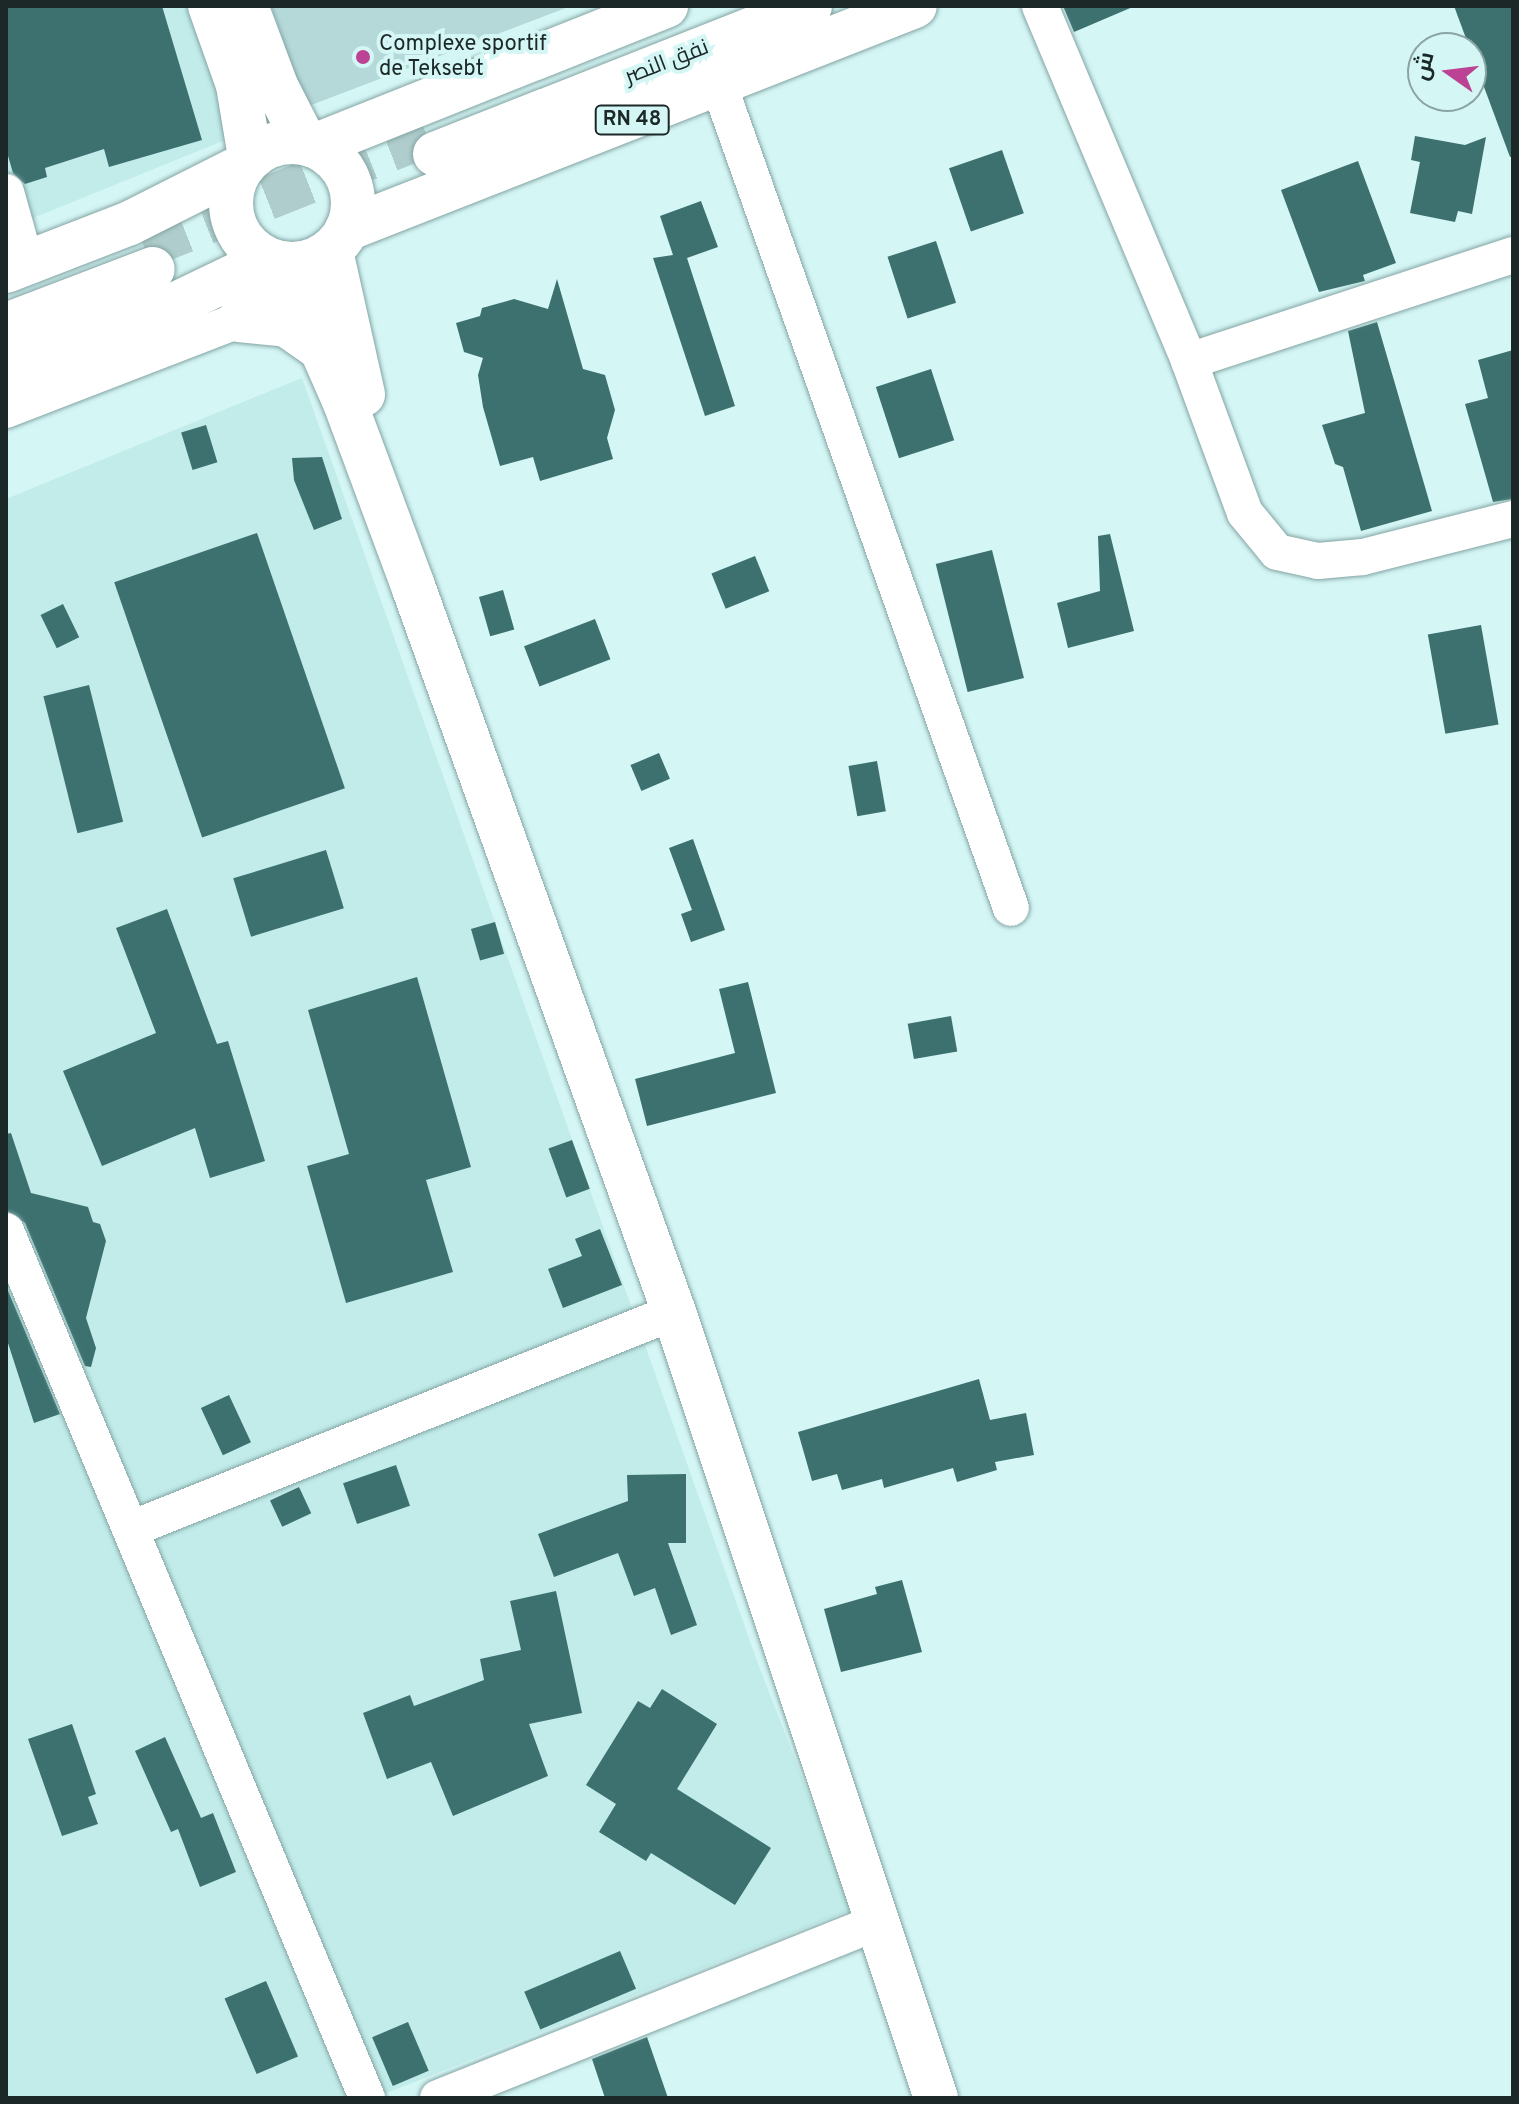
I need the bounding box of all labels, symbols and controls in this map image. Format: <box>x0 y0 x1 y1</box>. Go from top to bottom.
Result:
place label: Complexe sportif de Teksebt <box>379 31 546 82</box>
north arrow <box>1407 32 1487 112</box>
street label: نفق النصر <box>621 35 713 91</box>
marker: Complexe sportif de Teksebt <box>354 48 372 66</box>
text: ش <box>1409 50 1442 84</box>
road number: RN 48 <box>594 104 670 136</box>

